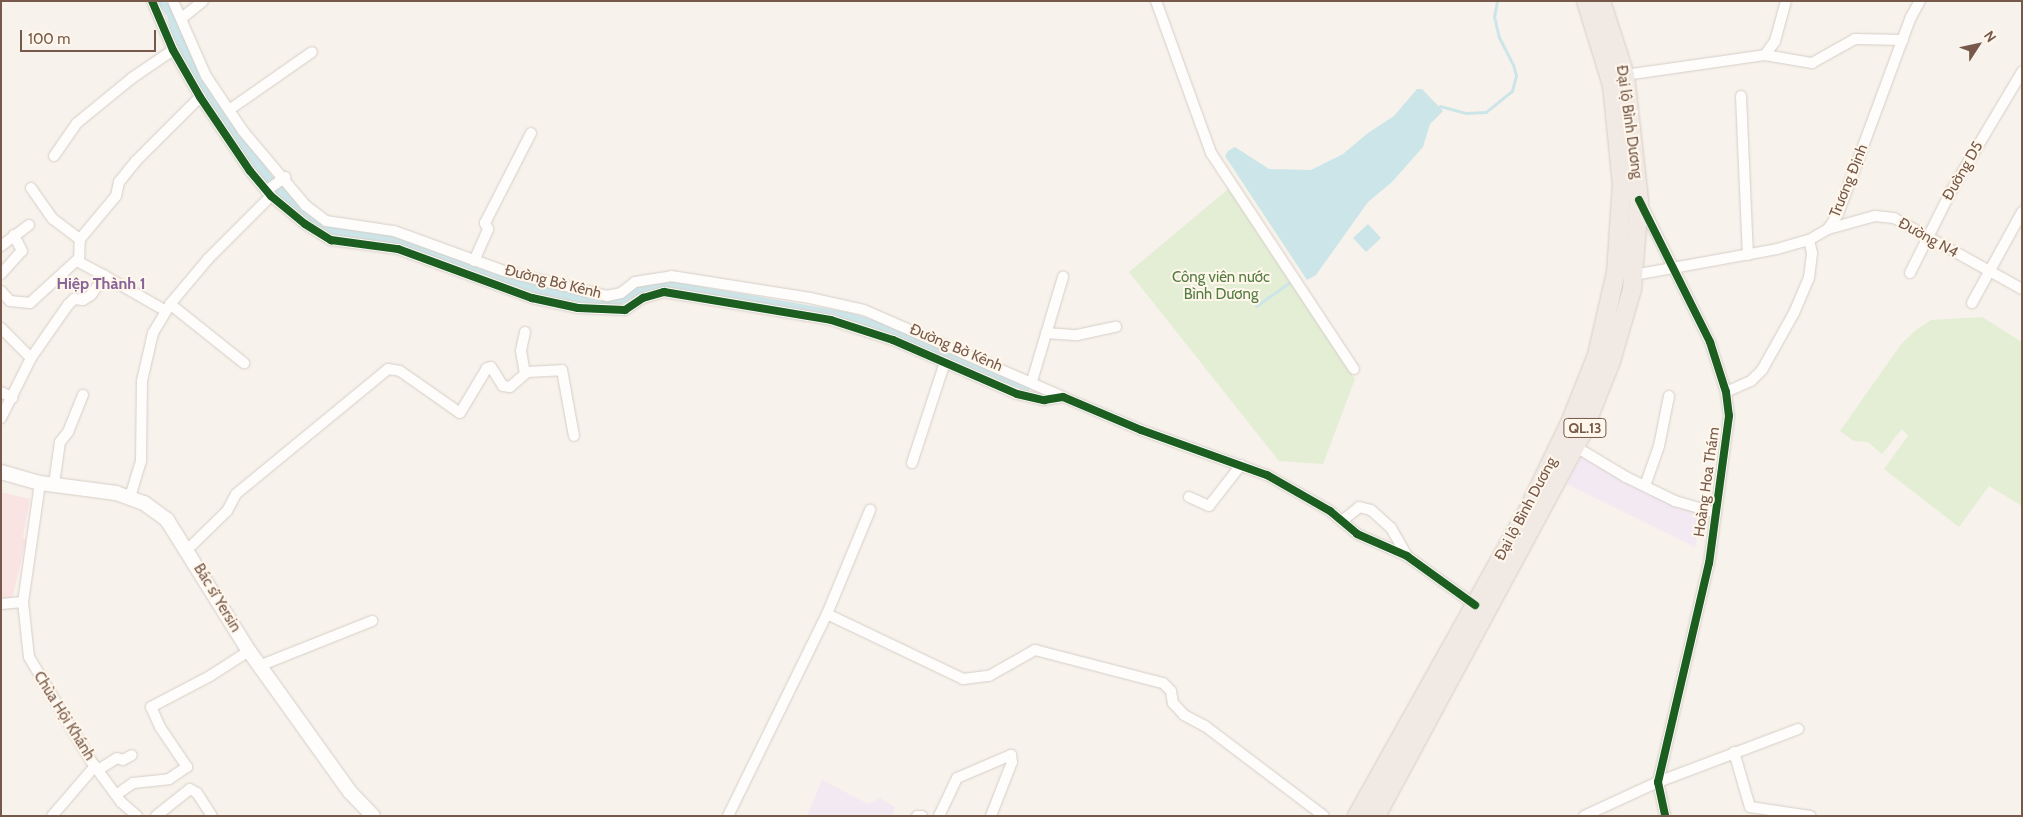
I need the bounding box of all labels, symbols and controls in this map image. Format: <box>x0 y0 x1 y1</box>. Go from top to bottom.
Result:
scale bar <box>22 20 159 52</box>
north arrow <box>1953 20 2003 70</box>
text: N <box>1980 27 2001 46</box>
text: 100 m <box>28 30 70 48</box>
street label: Đại lộ Bình Dương <box>1612 64 1646 180</box>
street label: Đường D5 <box>1939 138 1987 204</box>
street label: Trương Định <box>1826 142 1872 220</box>
street label: Đường N4 <box>1895 214 1961 262</box>
street label: Đường Bờ Kênh <box>503 261 603 303</box>
park label: Công viên nước Bình Dương <box>1172 268 1270 303</box>
district label: Hiệp Thành 1 <box>56 274 146 294</box>
street label: Đường Bờ Kênh <box>907 320 1005 376</box>
road number: QL.13 <box>1562 416 1608 439</box>
street label: Hoàng Hoa Thám <box>1690 426 1724 538</box>
street label: Đại lộ Bình Dương <box>1491 454 1561 564</box>
street label: Bác sĩ Yersin <box>190 561 244 635</box>
street label: Chùa Hội Khánh <box>30 668 98 764</box>

